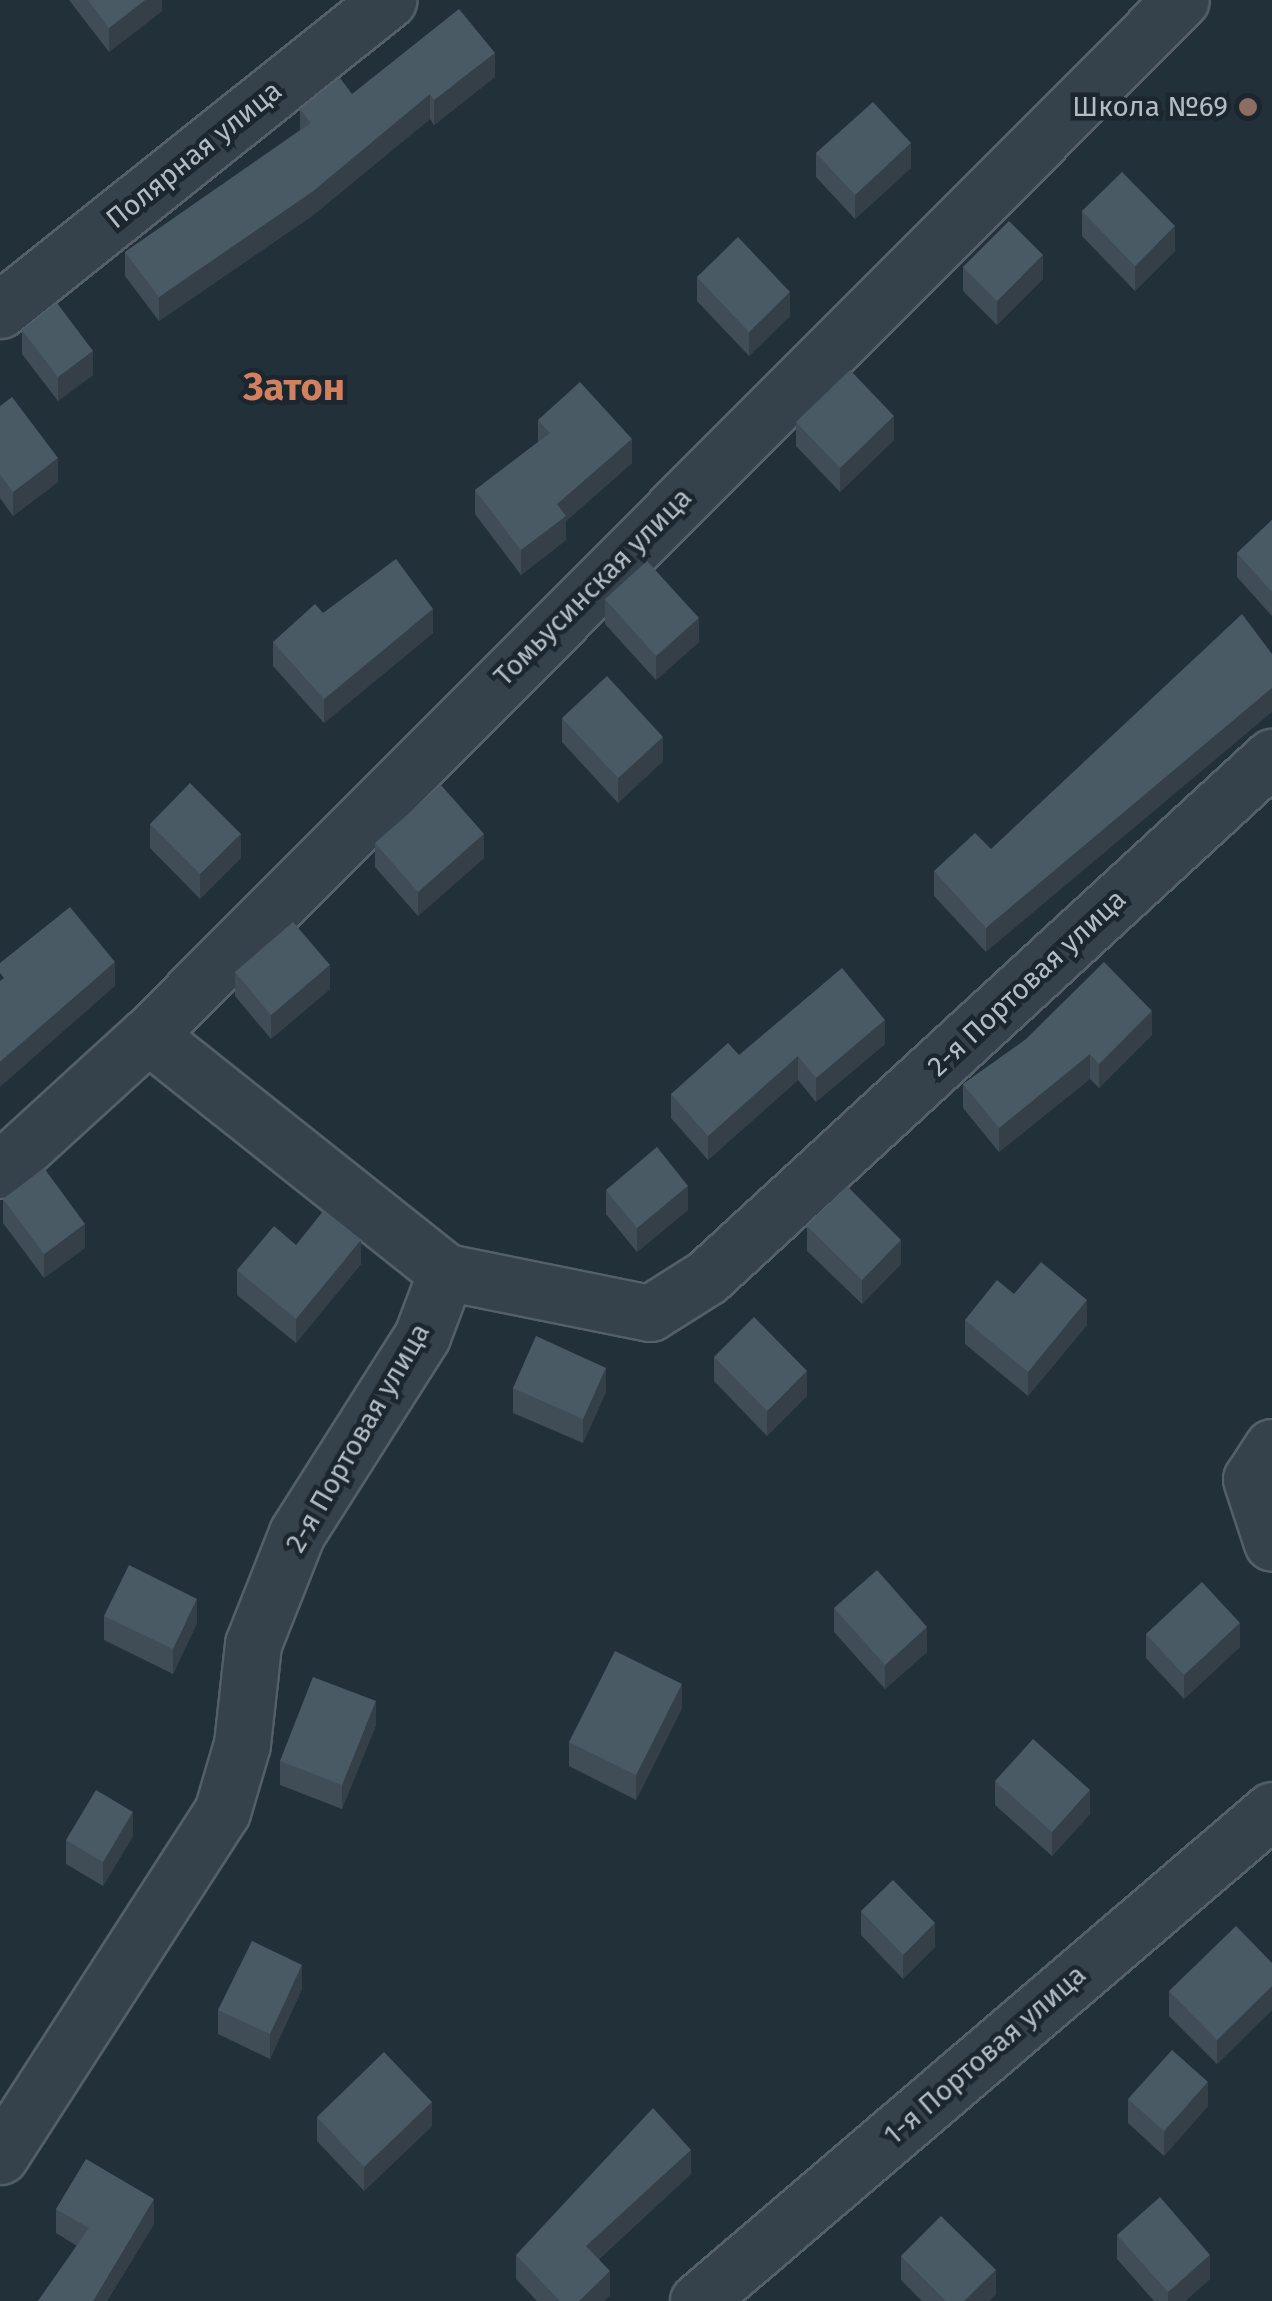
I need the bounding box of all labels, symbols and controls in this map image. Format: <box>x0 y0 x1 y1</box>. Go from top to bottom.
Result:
street label: Полярная улица <box>100 74 288 236</box>
place label: Школа №69 <box>1072 90 1228 124</box>
marker: Школа №69 <box>1237 96 1259 118</box>
district label: Затон <box>243 365 345 411</box>
street label: Томьусинская улица <box>487 481 699 693</box>
street label: 2-я Портовая улица <box>921 883 1133 1083</box>
street label: 2-я Портовая улица <box>279 1318 437 1558</box>
street label: 1-я Портовая улица <box>877 1958 1093 2152</box>

